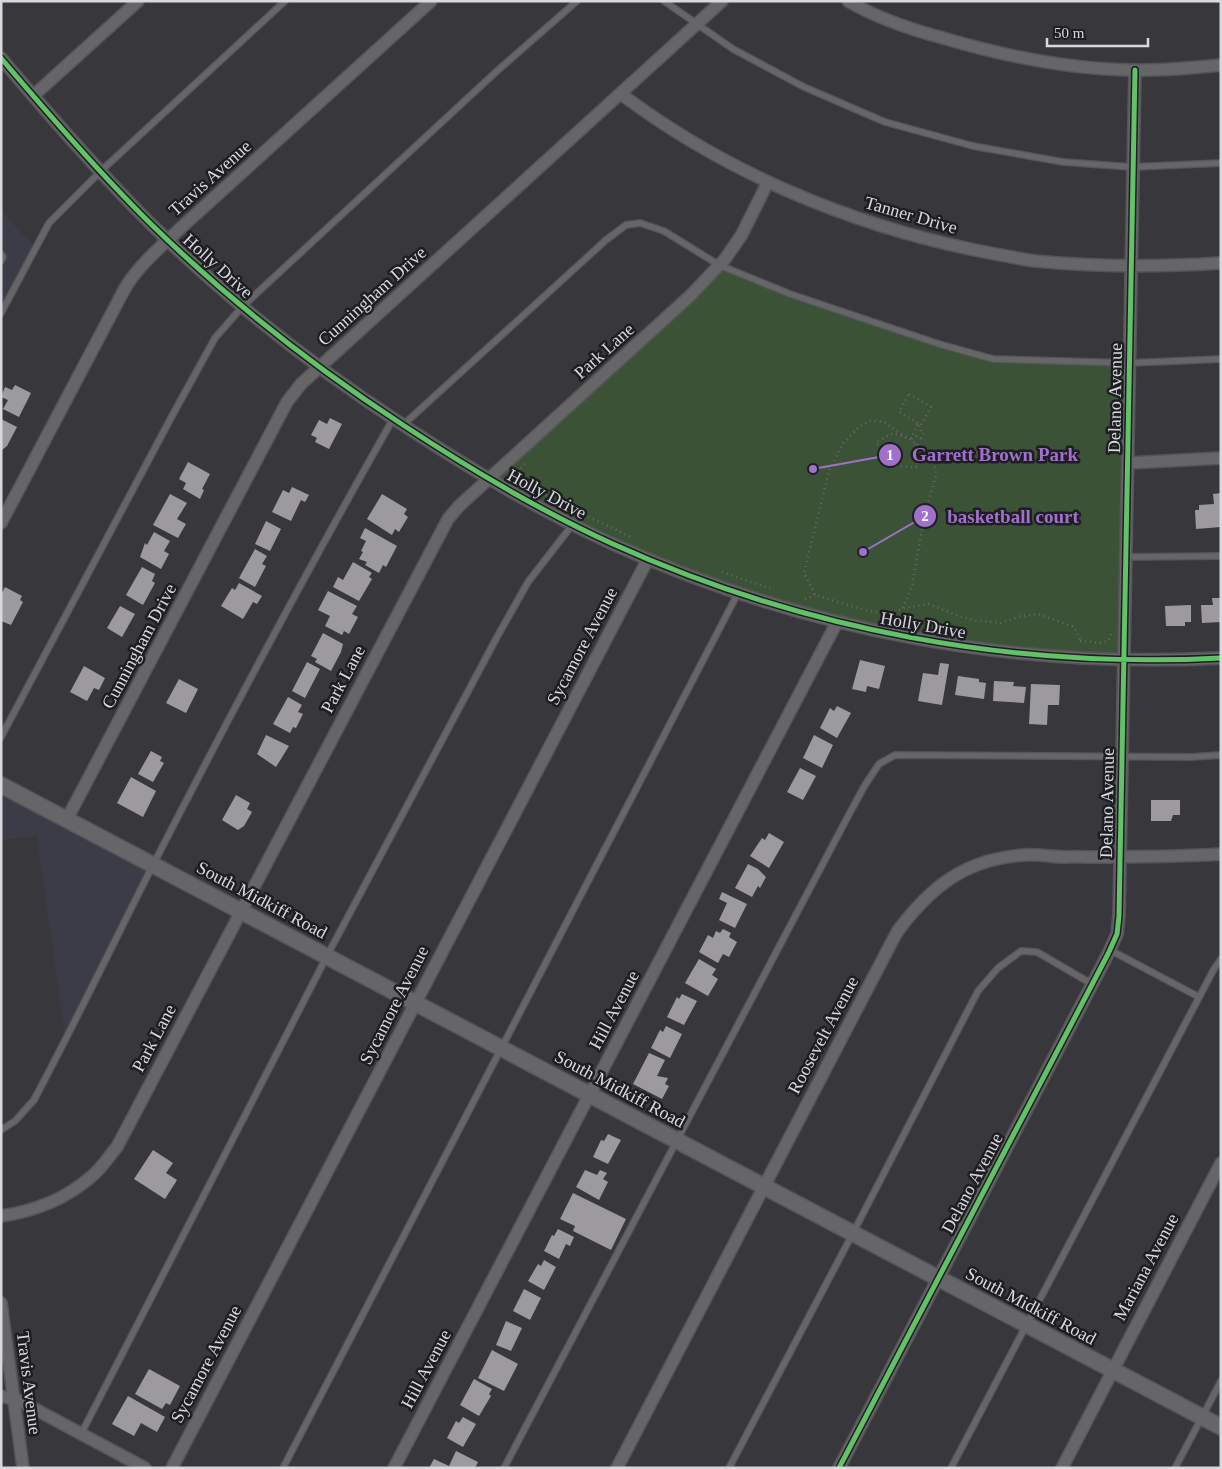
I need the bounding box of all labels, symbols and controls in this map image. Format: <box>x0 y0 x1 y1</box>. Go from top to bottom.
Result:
scale bar <box>1047 15 1148 47</box>
text: 50 m <box>1054 25 1085 41</box>
street label: Travis Avenue <box>165 136 255 220</box>
street label: Tanner Drive <box>862 192 960 238</box>
street label: Holly Drive <box>179 230 257 302</box>
street label: Cunningham Drive <box>314 242 430 350</box>
street label: Park Lane <box>570 319 638 383</box>
street label: Delano Avenue <box>1104 343 1126 453</box>
callout: Garrett Brown Park <box>877 438 1088 472</box>
text: Garrett Brown Park <box>912 444 1078 465</box>
text: 1 <box>886 447 894 463</box>
street label: Holly Drive <box>504 465 590 523</box>
callout: basketball court <box>913 499 1089 533</box>
text: basketball court <box>947 506 1079 527</box>
text: 2 <box>921 508 929 524</box>
street label: Cunningham Drive <box>98 580 180 712</box>
street label: Sycamore Avenue <box>543 584 621 708</box>
street label: Holly Drive <box>879 608 967 642</box>
street label: Park Lane <box>317 642 369 716</box>
street label: Delano Avenue <box>1096 748 1118 858</box>
street label: South Midkiff Road <box>193 857 331 943</box>
street label: Sycamore Avenue <box>356 942 432 1068</box>
street label: Hill Avenue <box>585 967 643 1053</box>
street label: Roosevelt Avenue <box>784 973 862 1097</box>
street label: Park Lane <box>128 1001 180 1075</box>
street label: South Midkiff Road <box>551 1046 689 1132</box>
street label: Delano Avenue <box>937 1130 1007 1236</box>
street label: Mariana Avenue <box>1109 1210 1183 1324</box>
street label: South Midkiff Road <box>962 1263 1100 1349</box>
street label: Sycamore Avenue <box>167 1302 245 1426</box>
street label: Hill Avenue <box>397 1326 455 1412</box>
street label: Travis Avenue <box>13 1330 45 1436</box>

